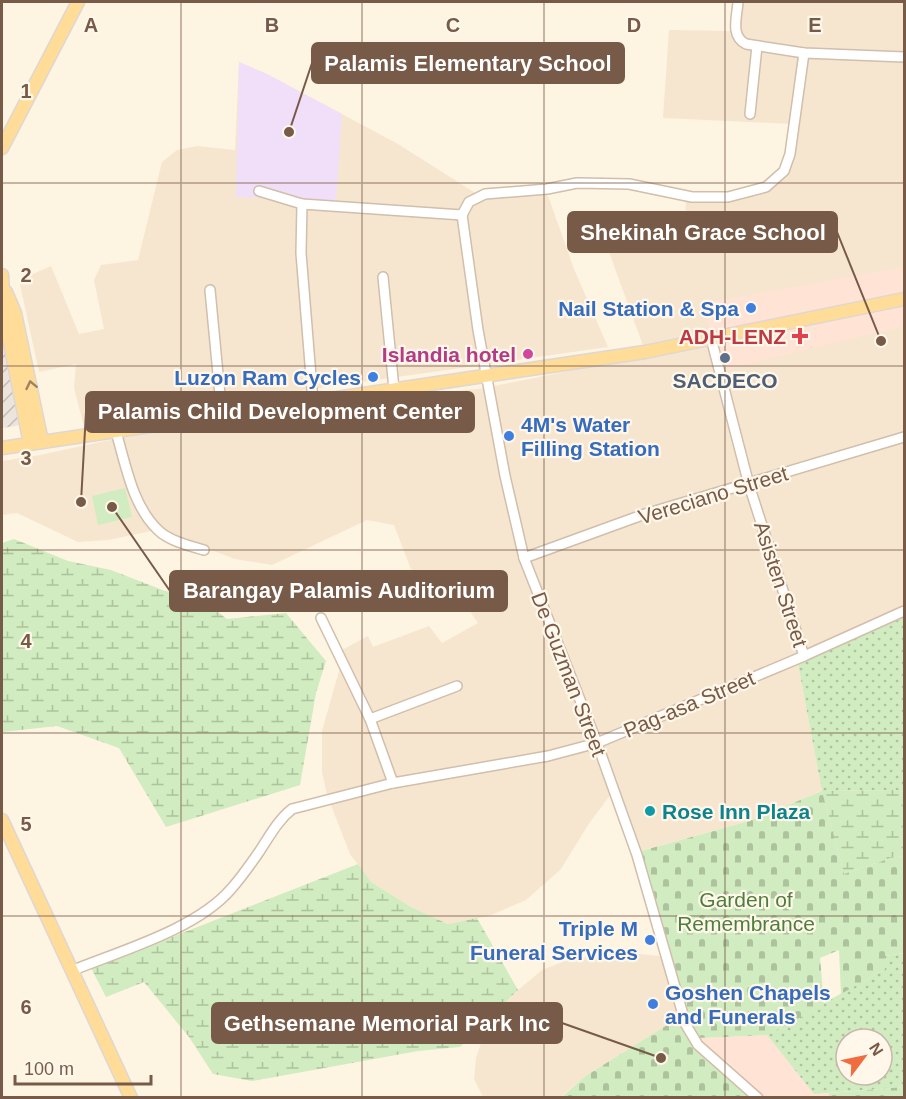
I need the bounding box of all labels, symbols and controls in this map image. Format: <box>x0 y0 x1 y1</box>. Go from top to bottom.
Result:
text: A <box>84 14 98 36</box>
text: B <box>265 14 279 36</box>
text: C <box>446 14 460 36</box>
text: D <box>627 14 641 36</box>
text: E <box>808 14 822 36</box>
callout: Palamis Elementary School <box>312 43 624 83</box>
text: Palamis Elementary School <box>324 51 612 76</box>
text: 1 <box>20 80 32 102</box>
callout: Shekinah Grace School <box>568 212 837 252</box>
text: Shekinah Grace School <box>580 220 826 245</box>
text: 2 <box>20 264 32 286</box>
place label: Nail Station & Spa <box>558 297 739 320</box>
marker: Nail Station & Spa <box>744 301 758 315</box>
place label: ADH-LENZ <box>679 325 786 348</box>
marker: ADH-LENZ <box>791 327 809 345</box>
place label: Islandia hotel <box>382 343 516 366</box>
marker: Islandia hotel <box>521 347 535 361</box>
marker: SACDECO <box>718 351 732 365</box>
place label: Luzon Ram Cycles <box>174 366 361 389</box>
place label: SACDECO <box>672 369 778 392</box>
marker: Luzon Ram Cycles <box>366 370 380 384</box>
one-way arrow <box>25 380 38 390</box>
callout: Palamis Child Development Center <box>86 392 474 432</box>
text: Palamis Child Development Center <box>98 399 463 424</box>
place label: 4M's Water Filling Station <box>521 413 660 460</box>
marker: 4M's Water Filling Station <box>502 429 516 443</box>
text: 3 <box>20 447 32 469</box>
street label: Vereciano Street <box>635 461 791 529</box>
street label: Asisten Street <box>750 518 812 650</box>
callout: Barangay Palamis Auditorium <box>170 571 507 611</box>
text: Barangay Palamis Auditorium <box>183 578 495 603</box>
street label: De Guzman Street <box>527 589 611 759</box>
text: 4 <box>20 630 32 652</box>
street label: Pag-asa Street <box>620 666 758 742</box>
place label: Rose Inn Plaza <box>662 800 811 823</box>
marker: Rose Inn Plaza <box>643 804 657 818</box>
text: 5 <box>20 813 32 835</box>
park label: Garden of Remembrance <box>677 888 815 935</box>
place label: Triple M Funeral Services <box>470 917 638 964</box>
marker: Triple M Funeral Services <box>643 933 657 947</box>
place label: Goshen Chapels and Funerals <box>665 981 831 1028</box>
text: 6 <box>20 996 32 1018</box>
marker: Goshen Chapels and Funerals <box>646 997 660 1011</box>
callout: Gethsemane Memorial Park Inc <box>212 1003 562 1043</box>
text: Gethsemane Memorial Park Inc <box>224 1011 550 1036</box>
north arrow <box>834 1027 894 1087</box>
text: N <box>866 1040 887 1059</box>
scale bar <box>15 1048 152 1086</box>
text: 100 m <box>24 1059 74 1079</box>

